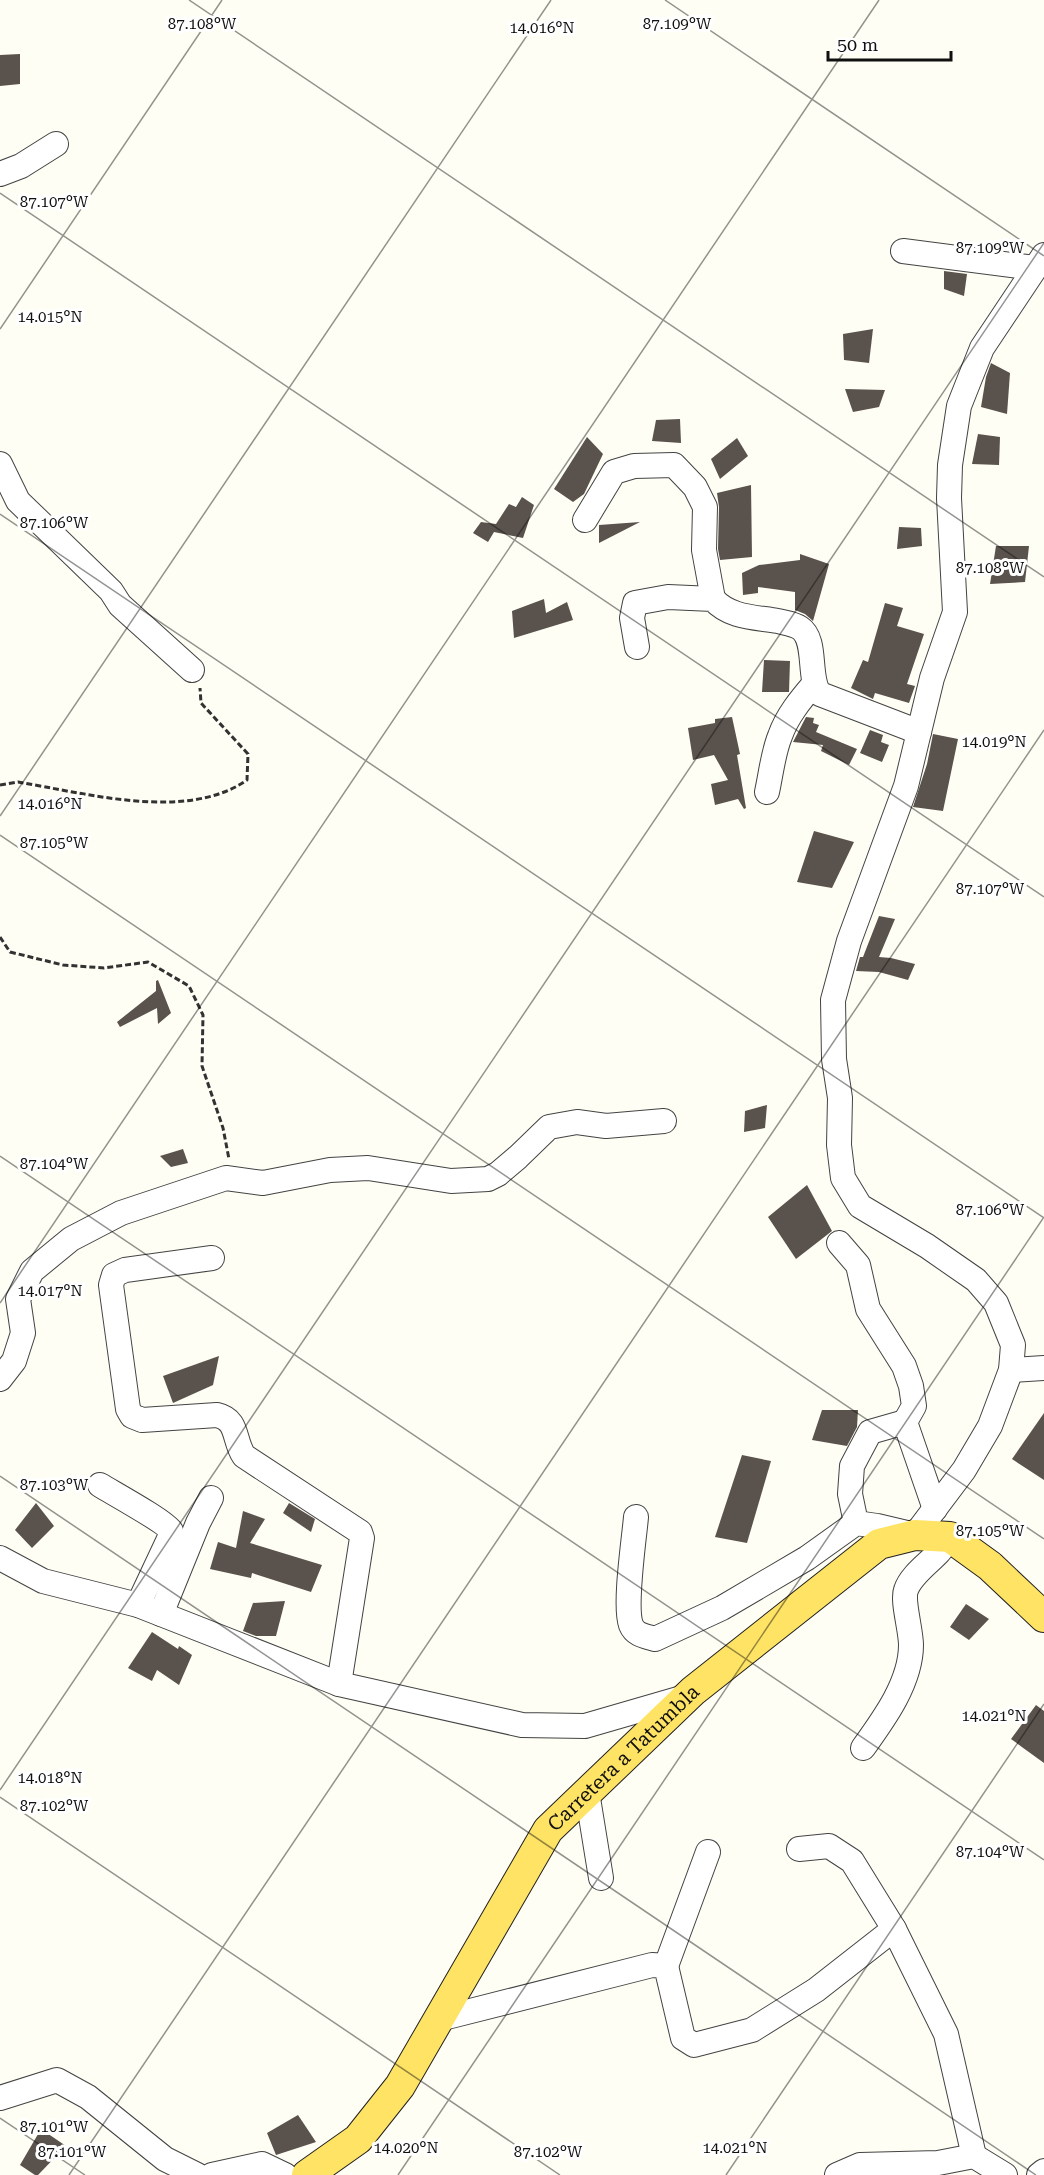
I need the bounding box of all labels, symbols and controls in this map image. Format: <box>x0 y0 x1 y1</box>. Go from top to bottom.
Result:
text: 87.108°W <box>168 15 237 33</box>
text: 87.109°W <box>643 15 712 33</box>
text: 14.016°N <box>509 19 575 37</box>
scale bar <box>828 24 951 62</box>
text: 50 m <box>837 34 878 55</box>
text: 87.107°W <box>20 193 89 211</box>
text: 87.109°W <box>956 239 1025 257</box>
text: 14.015°N <box>17 308 83 326</box>
text: 87.106°W <box>20 514 89 532</box>
text: 87.108°W <box>956 559 1025 577</box>
text: 14.019°N <box>961 733 1027 751</box>
text: 14.016°N <box>17 795 83 813</box>
text: 87.105°W <box>20 834 89 852</box>
text: 87.107°W <box>956 880 1025 898</box>
text: 87.104°W <box>20 1155 89 1173</box>
text: 87.106°W <box>956 1201 1025 1219</box>
text: 14.017°N <box>17 1282 83 1300</box>
text: 87.103°W <box>20 1476 89 1494</box>
text: 87.105°W <box>956 1522 1025 1540</box>
street label: Carretera a Tatumbla <box>542 1680 704 1836</box>
text: 14.021°N <box>961 1707 1027 1725</box>
text: 14.018°N <box>17 1769 83 1787</box>
text: 87.102°W <box>20 1797 89 1815</box>
text: 87.104°W <box>956 1843 1025 1861</box>
text: 87.101°W <box>20 2118 89 2136</box>
text: 14.020°N <box>373 2139 439 2157</box>
text: 14.021°N <box>702 2139 768 2157</box>
text: 87.101°W <box>38 2143 107 2161</box>
text: 87.102°W <box>514 2143 583 2161</box>

